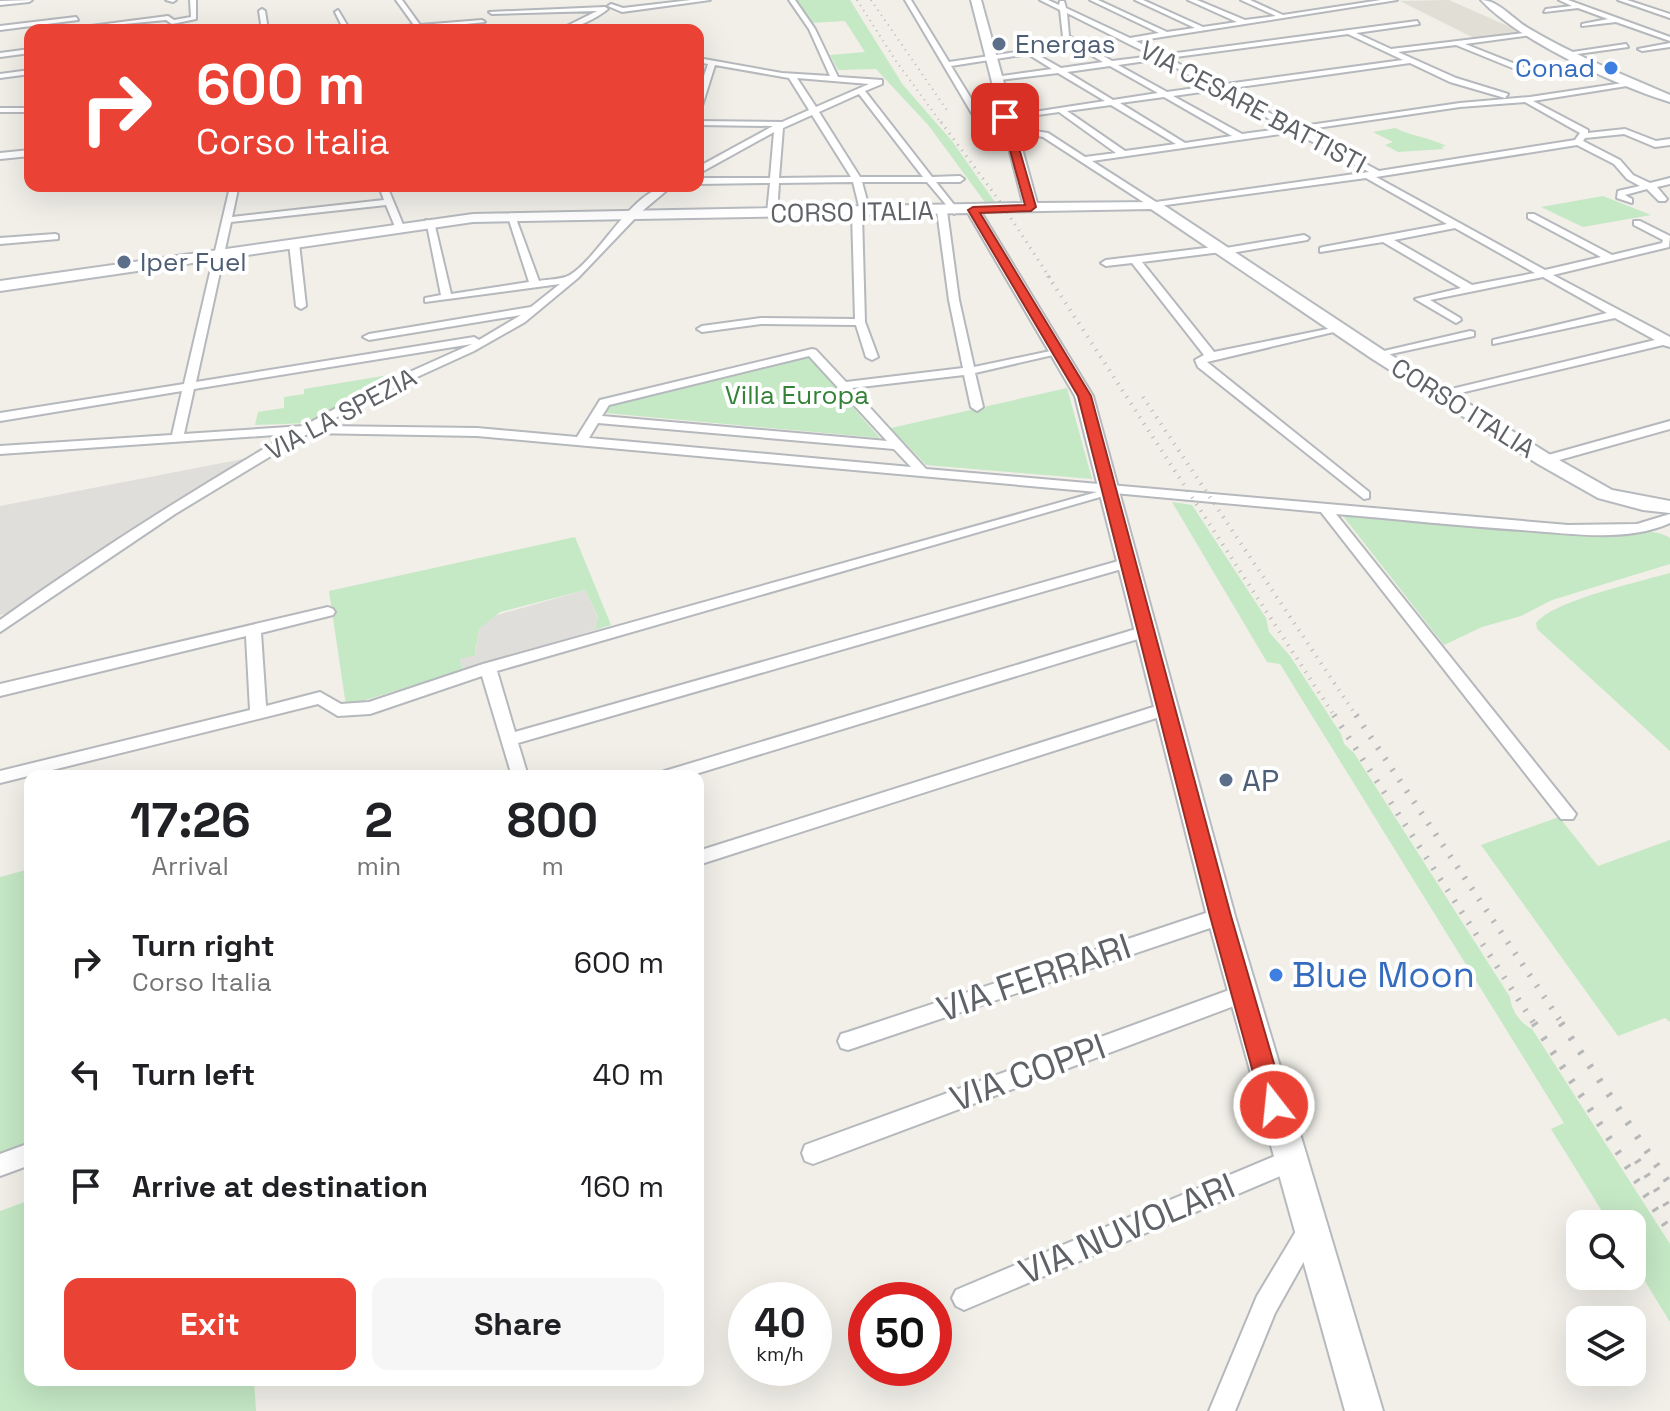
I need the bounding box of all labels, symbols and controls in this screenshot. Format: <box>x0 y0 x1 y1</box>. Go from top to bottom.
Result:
place label: Energas <box>1015 27 1116 61</box>
street label: VIA CESARE BATTISTI <box>1134 33 1372 181</box>
marker: Energas <box>990 35 1008 53</box>
text: 600 m <box>196 49 365 120</box>
place label: Conad <box>1515 51 1595 85</box>
icon: right <box>64 56 168 160</box>
marker: Conad <box>1602 59 1620 77</box>
pin <box>971 83 1039 151</box>
icon: arrive <box>983 95 1027 139</box>
text: Corso Italia <box>196 119 389 165</box>
street label: CORSO ITALIA <box>770 194 934 230</box>
place label: Iper Fuel <box>140 245 247 279</box>
marker: Iper Fuel <box>115 253 133 271</box>
street label: CORSO ITALIA <box>1385 350 1541 466</box>
street label: VIA LA SPEZIA <box>260 360 422 468</box>
park label: Villa Europa <box>725 378 869 412</box>
place label: AP <box>1242 761 1279 800</box>
marker: AP <box>1217 771 1235 789</box>
text: 17:26 <box>130 790 251 851</box>
text: 2 <box>365 790 393 851</box>
text: 800 <box>507 790 598 851</box>
text: Arrival <box>152 849 229 883</box>
text: min <box>357 849 401 883</box>
text: m <box>541 849 564 883</box>
street label: VIA FERRARI <box>931 923 1137 1033</box>
text: Turn right <box>132 926 275 965</box>
icon: right <box>64 940 108 984</box>
text: 600 m <box>574 943 664 982</box>
place label: Blue Moon <box>1292 952 1475 998</box>
text: Corso Italia <box>132 965 272 999</box>
marker: Blue Moon <box>1267 966 1285 984</box>
street label: VIA COPPI <box>944 1024 1112 1122</box>
icon: left <box>64 1052 108 1096</box>
text: Turn left <box>132 1055 255 1094</box>
text: 40 m <box>593 1055 664 1094</box>
position arrow <box>1232 1063 1316 1147</box>
street label: VIA NUVOLARI <box>1012 1163 1242 1295</box>
icon: arrive <box>64 1164 108 1208</box>
text: Arrive at destination <box>132 1167 428 1206</box>
text: 160 m <box>580 1167 664 1206</box>
map controls <box>1566 1210 1646 1386</box>
button: search <box>1566 1210 1646 1290</box>
button: Exit <box>64 1278 356 1370</box>
button: Share <box>372 1278 664 1370</box>
speed limit sign: 50 <box>848 1282 952 1386</box>
text: 40 <box>754 1298 806 1349</box>
button: layers <box>1566 1306 1646 1386</box>
text: km/h <box>756 1341 804 1367</box>

